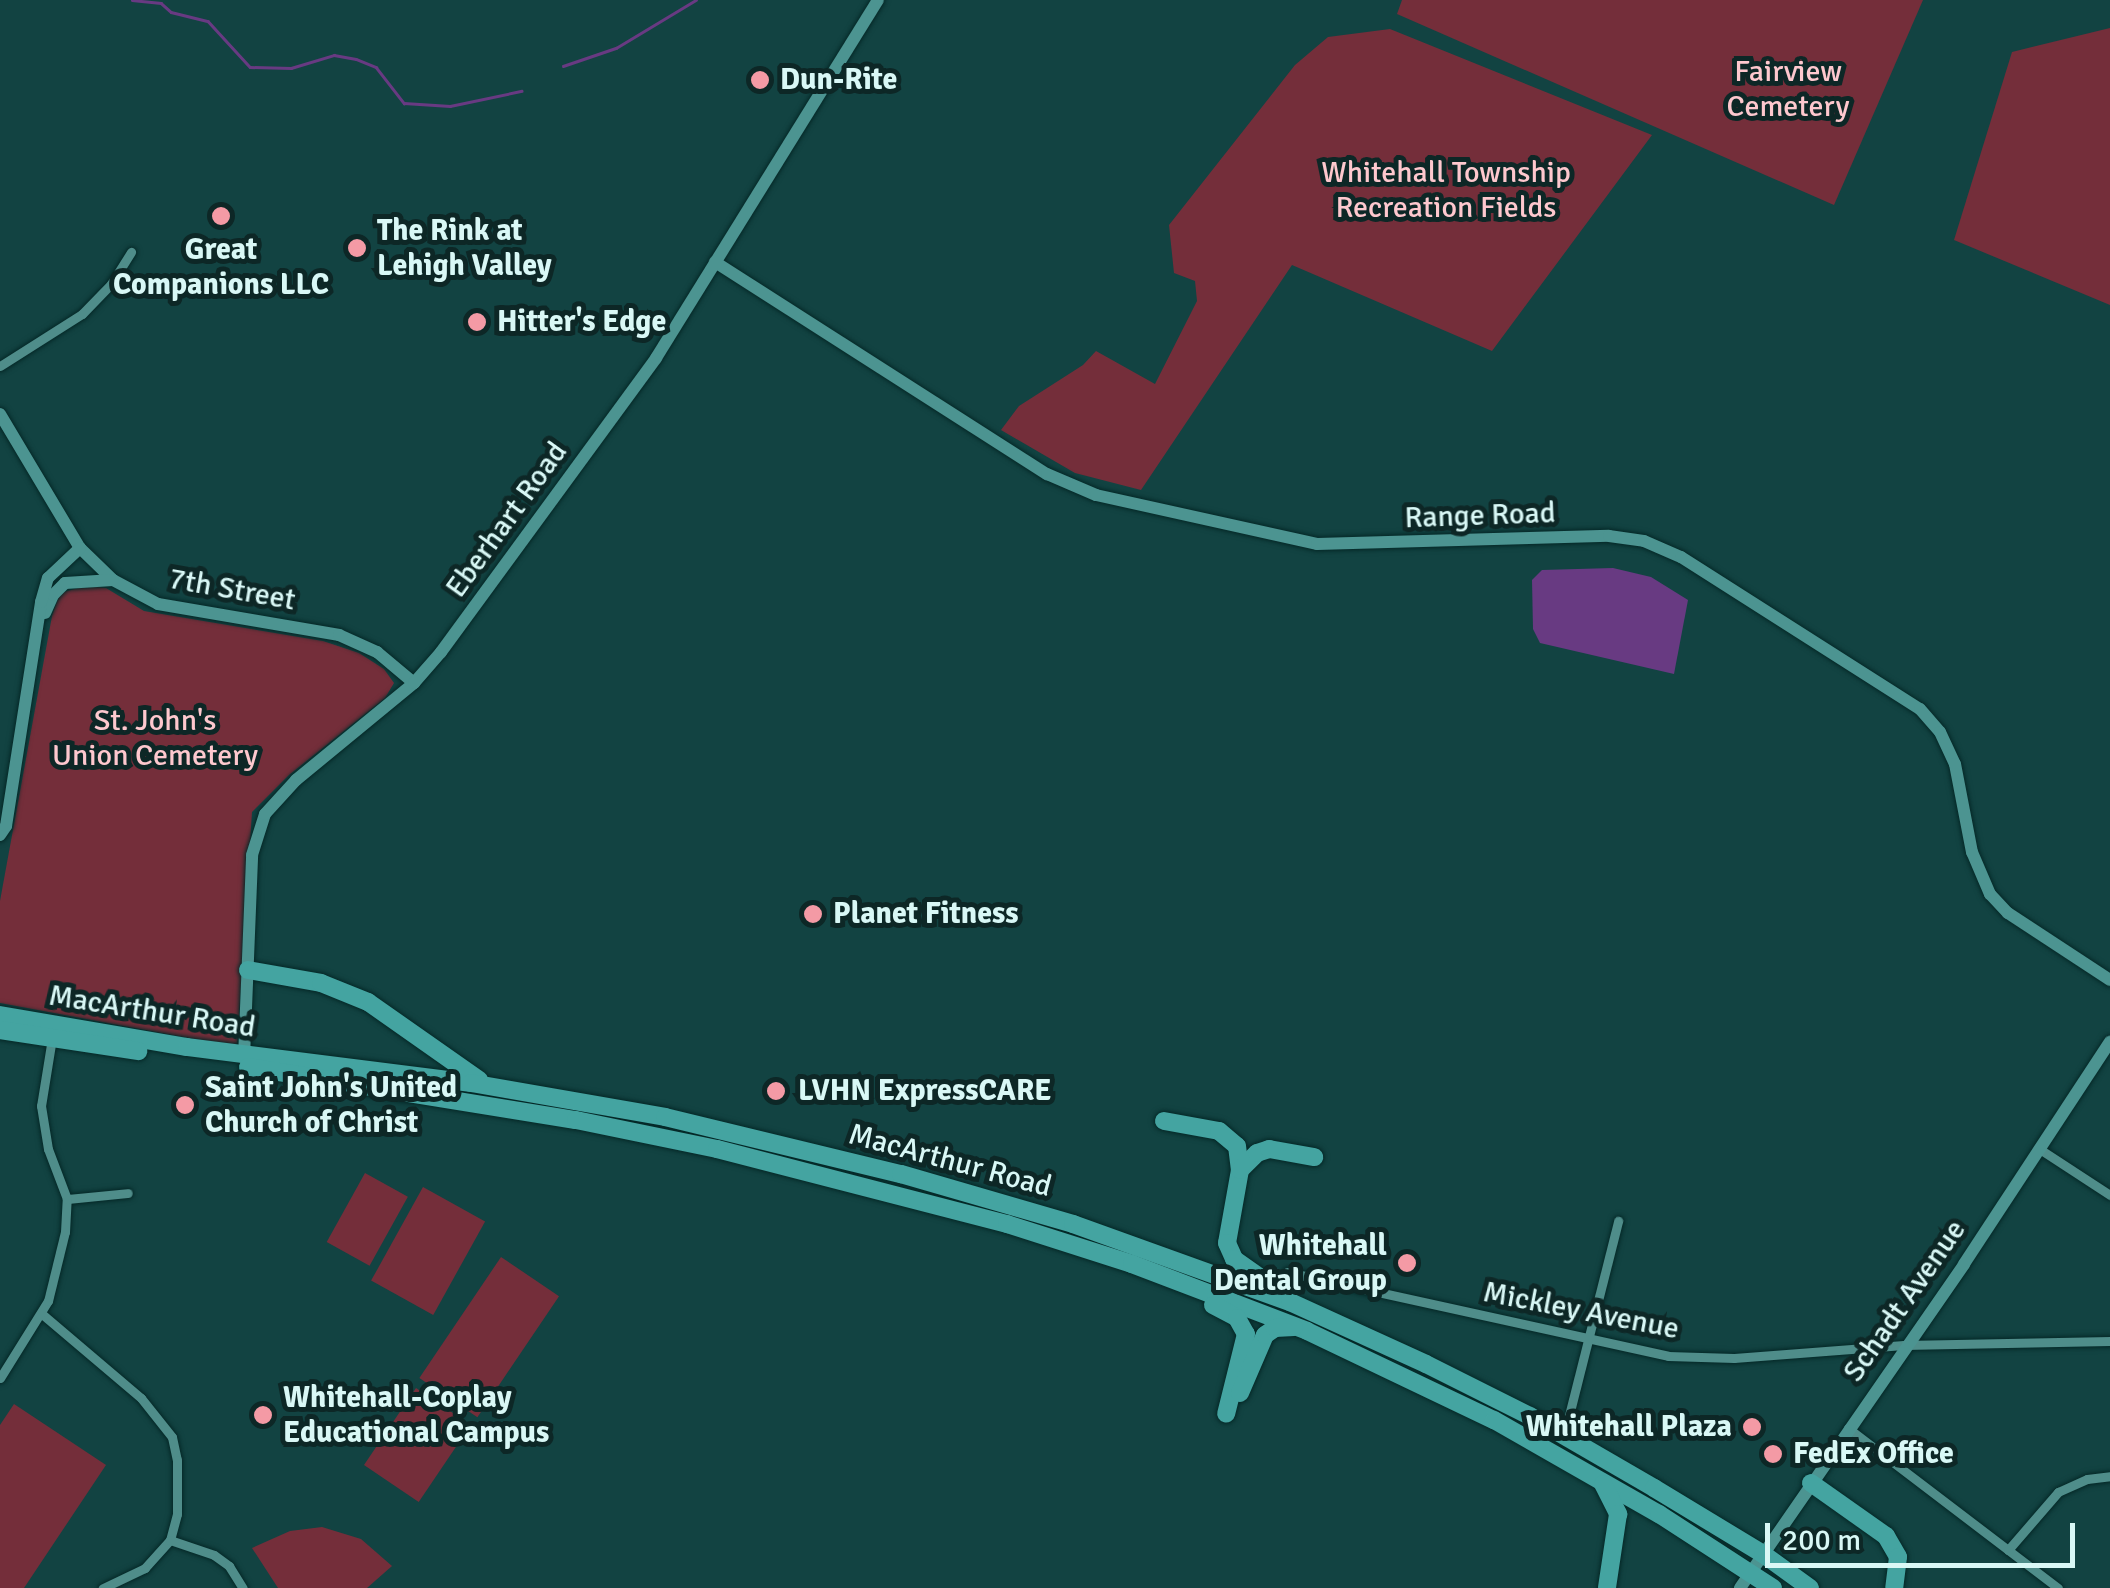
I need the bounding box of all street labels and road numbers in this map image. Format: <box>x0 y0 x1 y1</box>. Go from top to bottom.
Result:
street label: Eberhart Road <box>439 435 575 605</box>
street label: Range Road <box>1404 495 1556 537</box>
street label: 7th Street <box>166 561 298 619</box>
street label: MacArthur Road <box>46 978 258 1046</box>
street label: MacArthur Road <box>845 1117 1055 1205</box>
street label: Schadt Avenue <box>1836 1213 1974 1389</box>
street label: Mickley Avenue <box>1480 1274 1682 1348</box>

